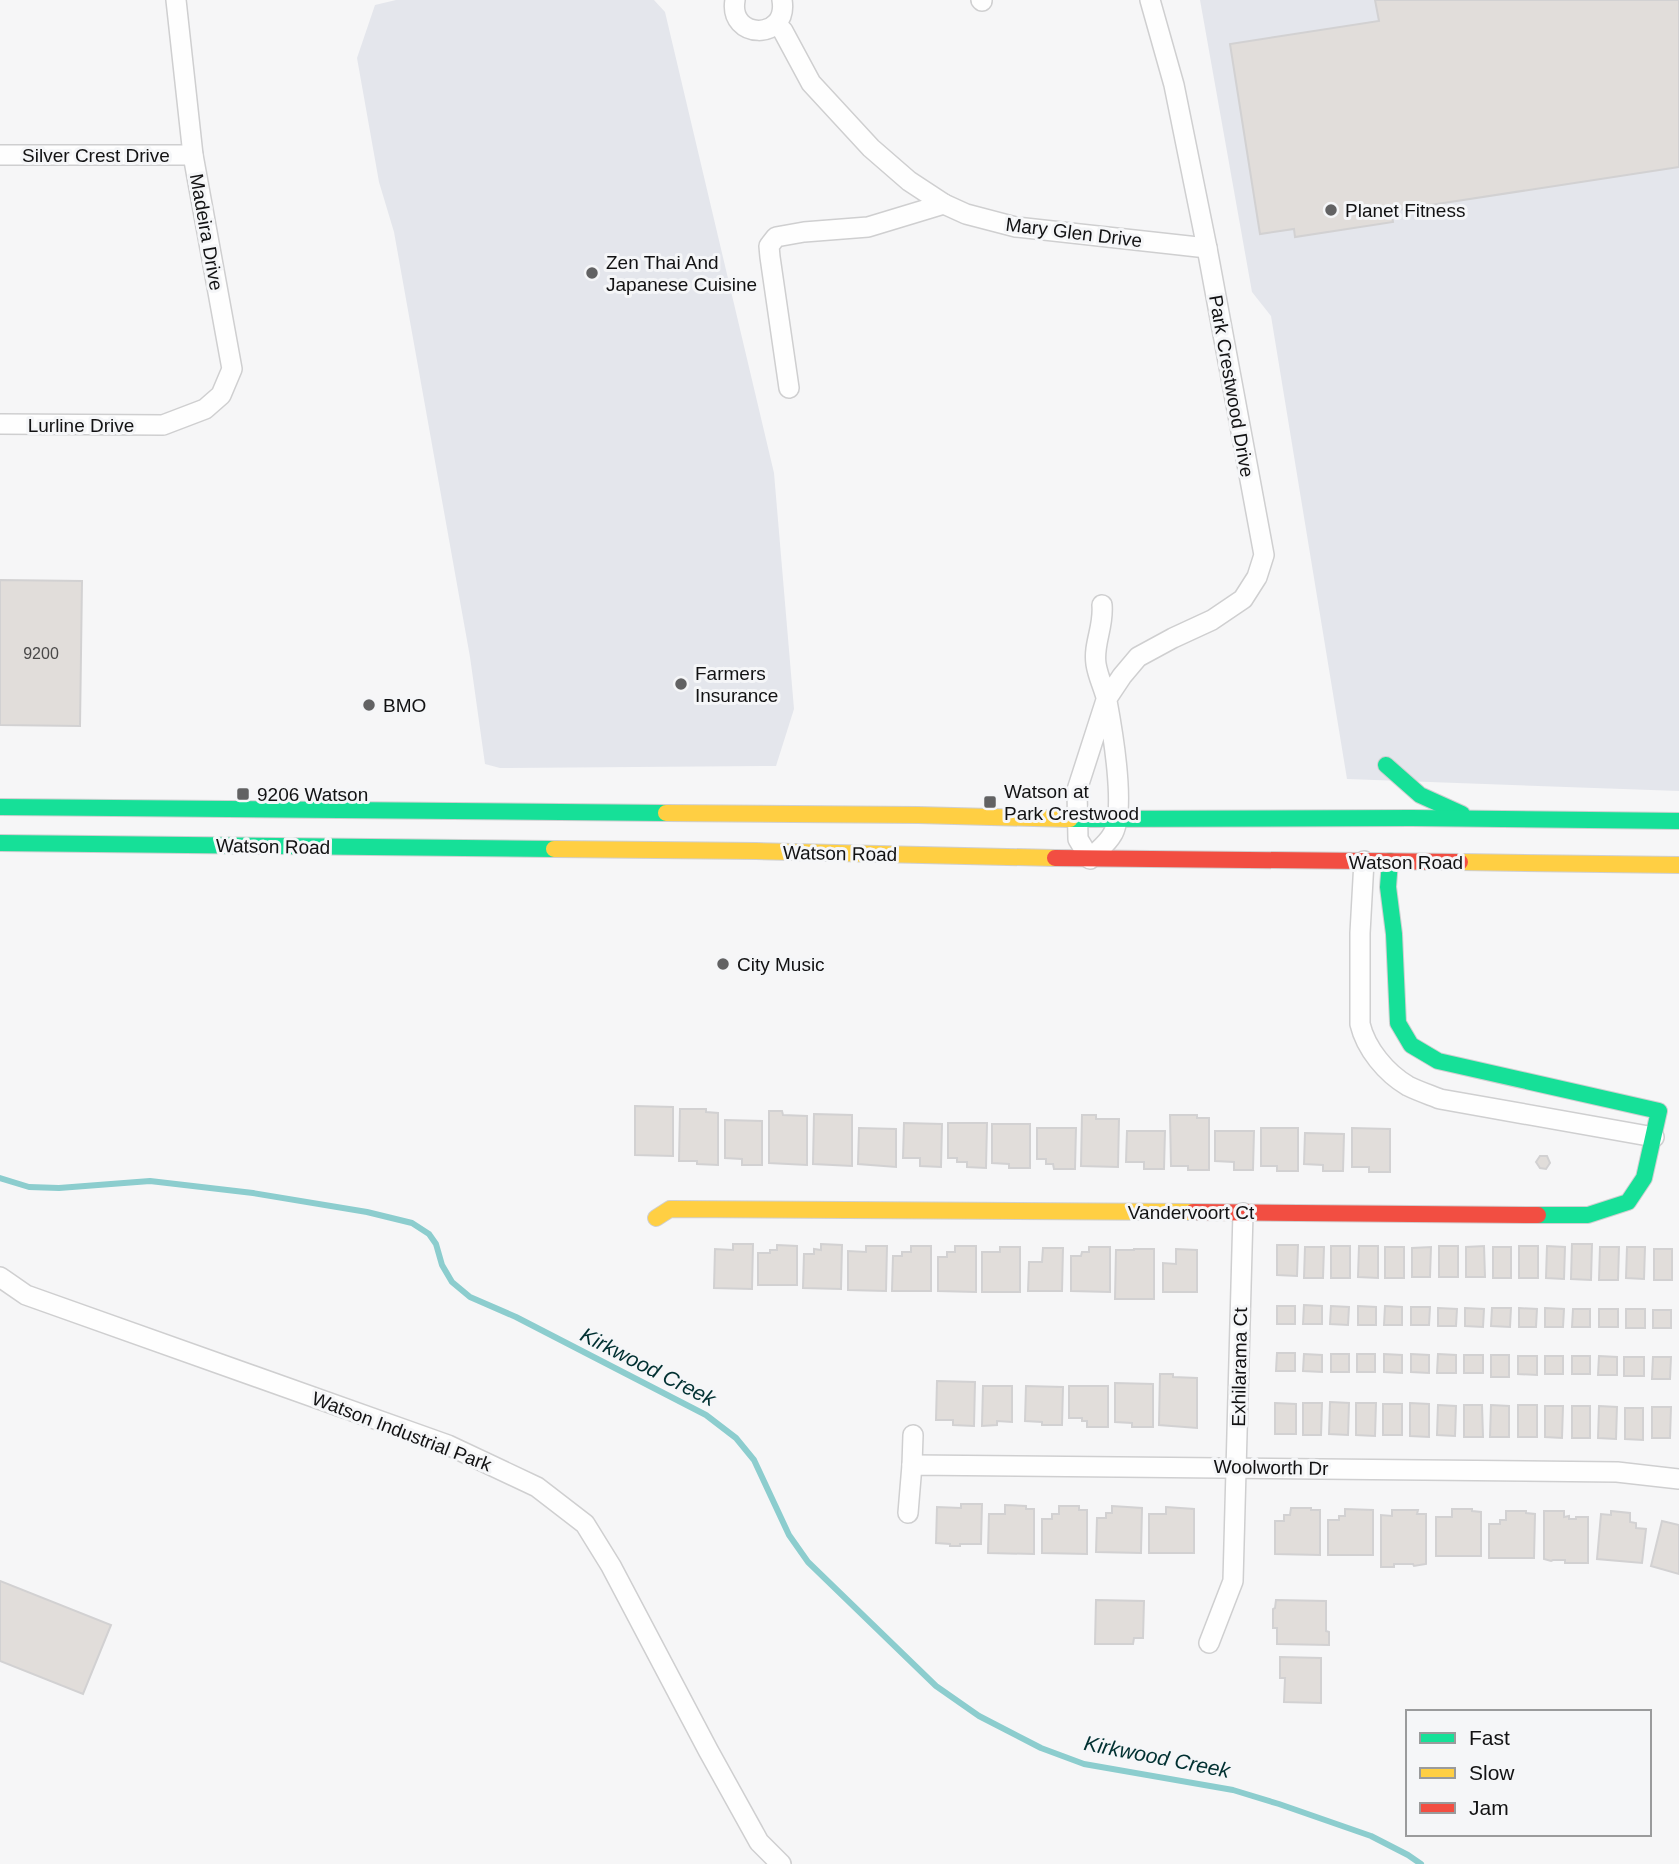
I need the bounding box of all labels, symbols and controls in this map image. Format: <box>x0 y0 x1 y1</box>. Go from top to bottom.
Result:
street label: Silver Crest Drive <box>22 145 170 166</box>
street label: Madeira Drive <box>186 172 227 292</box>
place label: Planet Fitness <box>1345 200 1465 221</box>
marker: Planet Fitness <box>1323 202 1339 218</box>
street label: Mary Glen Drive <box>1005 214 1143 251</box>
place label: Zen Thai And Japanese Cuisine <box>606 252 757 295</box>
marker: Zen Thai And Japanese Cuisine <box>584 265 600 281</box>
street label: Park Crestwood Drive <box>1205 293 1258 479</box>
street label: Lurline Drive <box>28 415 134 436</box>
house number: 9200 <box>23 645 59 662</box>
place label: Farmers Insurance <box>695 663 778 706</box>
marker: Farmers Insurance <box>673 676 689 692</box>
place label: BMO <box>383 695 426 716</box>
marker: BMO <box>361 697 377 713</box>
place label: Watson at Park Crestwood <box>1004 781 1139 824</box>
place label: 9206 Watson <box>257 784 368 805</box>
marker: 9206 Watson <box>235 786 251 802</box>
marker: Watson at Park Crestwood <box>982 794 998 810</box>
street label: Watson Road <box>216 835 330 858</box>
street label: Watson Road <box>783 842 897 865</box>
street label: Watson Road <box>1349 852 1463 873</box>
place label: City Music <box>737 954 825 975</box>
marker: City Music <box>715 956 731 972</box>
street label: Vandervoort Ct <box>1128 1202 1255 1223</box>
street label: Exhilarama Ct <box>1228 1306 1251 1427</box>
water label: Kirkwood Creek <box>577 1323 721 1411</box>
street label: Watson Industrial Park <box>309 1388 495 1476</box>
street label: Woolworth Dr <box>1213 1456 1329 1479</box>
legend <box>1406 1710 1651 1836</box>
text: Fast <box>1469 1726 1510 1749</box>
water label: Kirkwood Creek <box>1082 1731 1234 1782</box>
text: Slow <box>1469 1761 1515 1784</box>
text: Jam <box>1469 1796 1509 1819</box>

